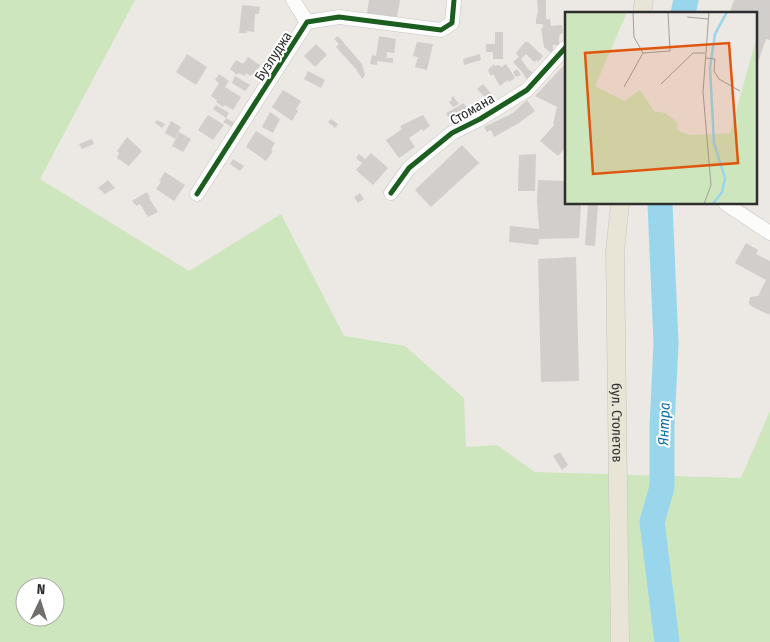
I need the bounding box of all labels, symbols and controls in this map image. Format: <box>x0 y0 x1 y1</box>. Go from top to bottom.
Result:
inset map <box>565 12 758 205</box>
street label: Бузлуджа <box>251 28 296 84</box>
street label: Стомана <box>447 90 498 129</box>
street label: бул. Столетов <box>608 383 626 463</box>
water label: Янтра <box>654 402 674 447</box>
north arrow <box>15 577 65 627</box>
text: N <box>36 581 46 598</box>

